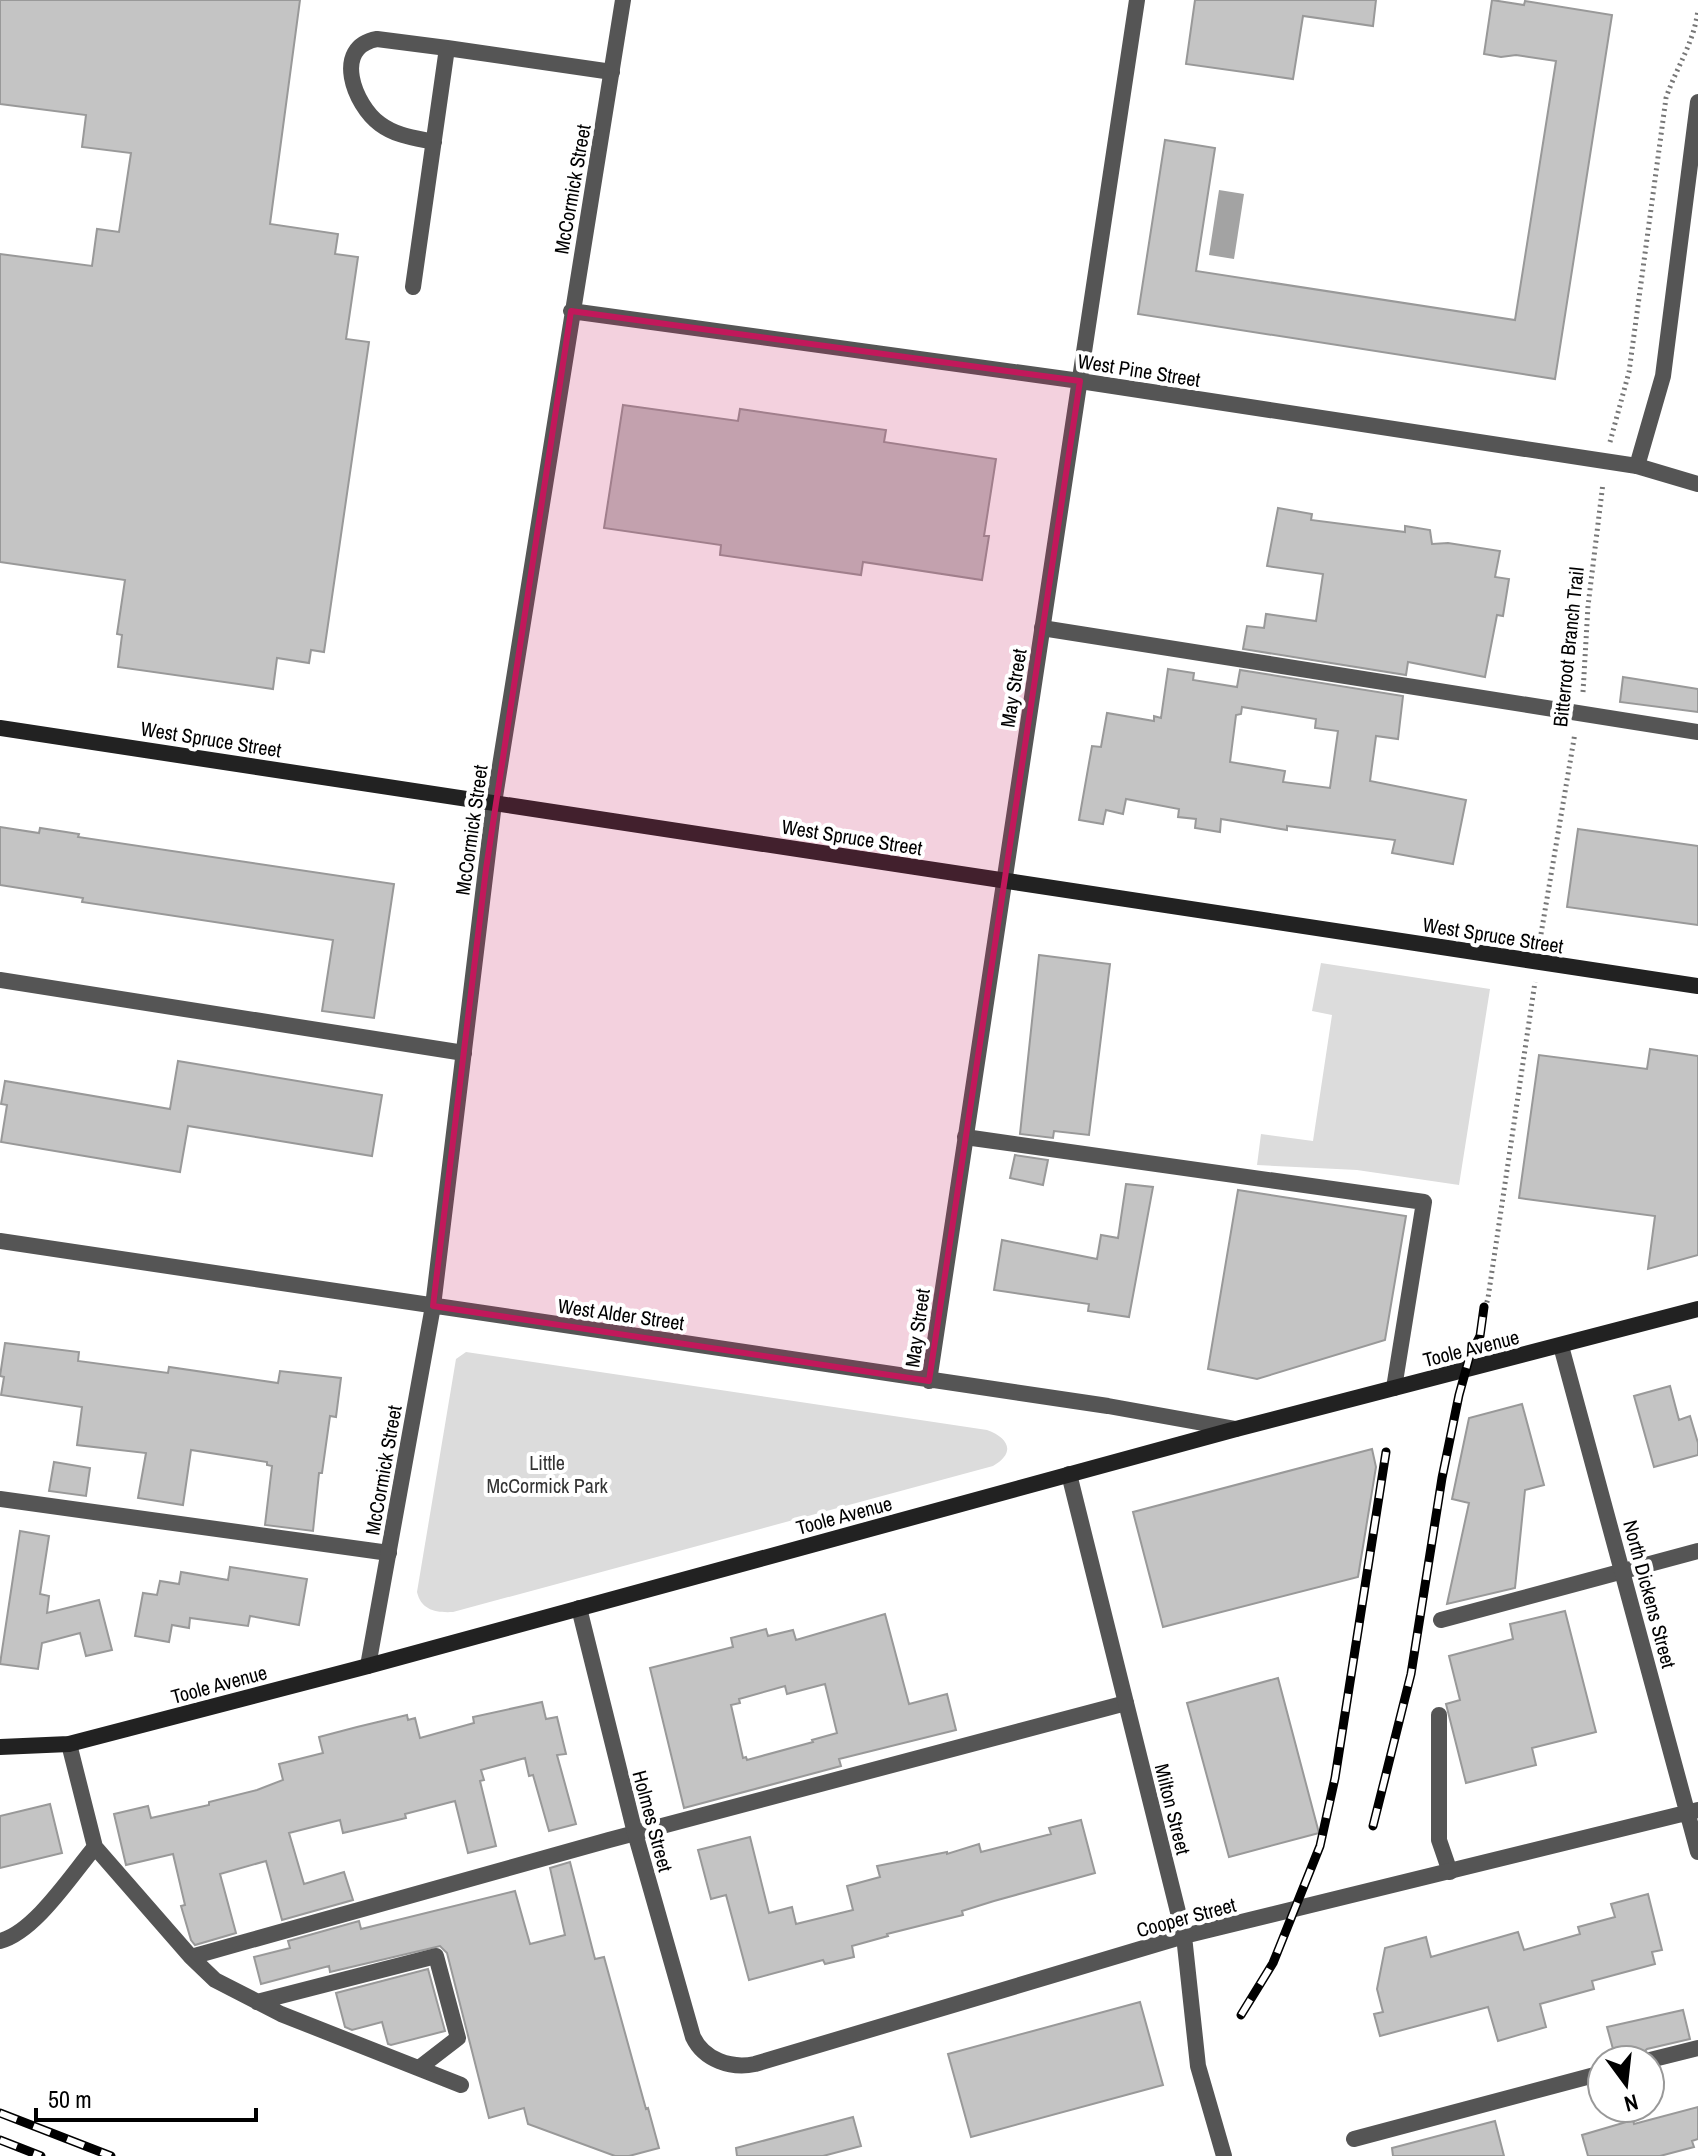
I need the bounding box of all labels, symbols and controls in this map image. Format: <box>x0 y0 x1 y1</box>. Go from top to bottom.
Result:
street label: McCormick Street <box>547 122 597 256</box>
street label: West Pine Street <box>1076 347 1203 393</box>
street label: Bitterroot Branch Trail <box>1546 566 1590 728</box>
street label: May Street <box>993 646 1033 729</box>
street label: West Spruce Street <box>139 715 284 764</box>
street label: McCormick Street <box>448 763 494 897</box>
street label: West Spruce Street <box>780 813 925 862</box>
street label: West Spruce Street <box>1421 911 1566 960</box>
street label: May Street <box>898 1286 936 1369</box>
street label: West Alder Street <box>556 1292 686 1336</box>
street label: Toole Avenue <box>1420 1323 1522 1373</box>
street label: McCormick Street <box>358 1403 408 1537</box>
park label: Little McCormick Park <box>486 1449 608 1499</box>
street label: Toole Avenue <box>793 1489 895 1541</box>
street label: North Dickens Street <box>1617 1517 1683 1671</box>
street label: Toole Avenue <box>168 1658 270 1710</box>
street label: Milton Street <box>1149 1761 1197 1858</box>
street label: Holmes Street <box>627 1767 680 1875</box>
street label: Cooper Street <box>1133 1891 1239 1943</box>
north arrow <box>1586 2044 1666 2124</box>
scale bar <box>36 2072 256 2122</box>
text: 50 m <box>48 2083 92 2115</box>
text: N <box>1621 2087 1641 2119</box>

